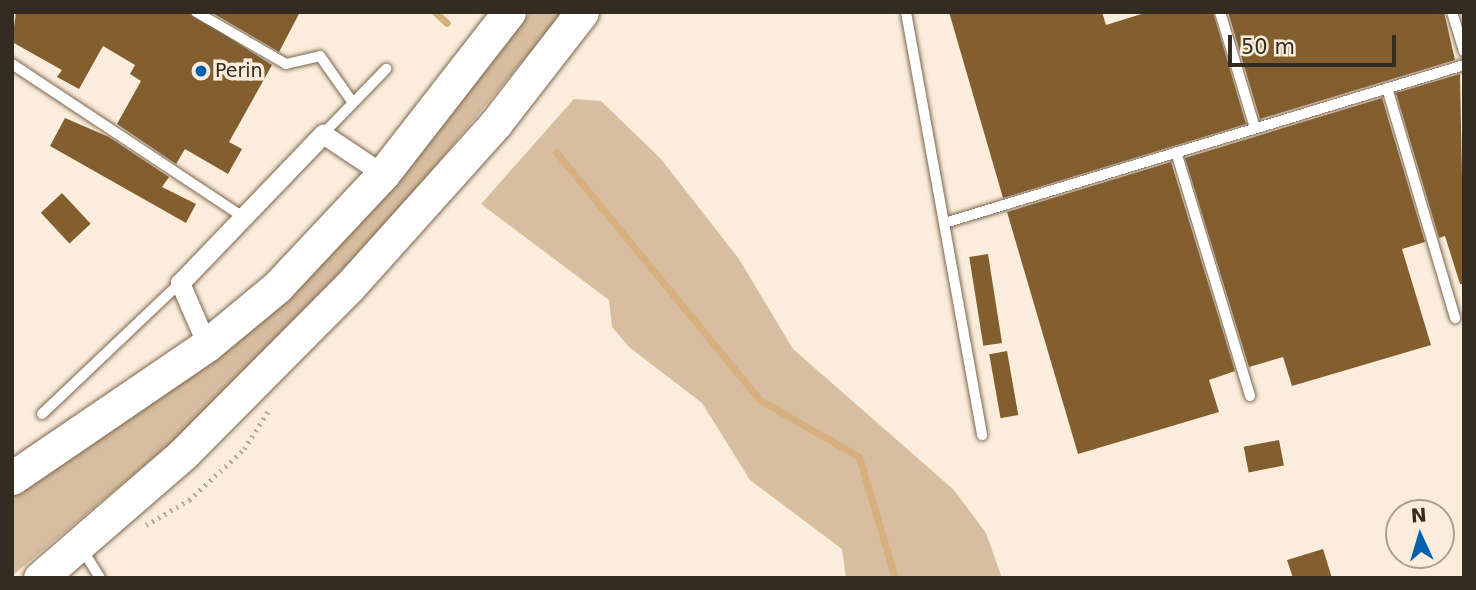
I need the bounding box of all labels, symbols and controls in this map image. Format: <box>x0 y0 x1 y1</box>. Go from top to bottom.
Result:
scale bar <box>1231 21 1399 65</box>
text: 50 m <box>1241 35 1295 59</box>
place label: Perin <box>215 60 263 82</box>
marker: Perin <box>193 63 209 79</box>
north arrow <box>1385 499 1455 569</box>
text: N <box>1410 504 1427 527</box>

